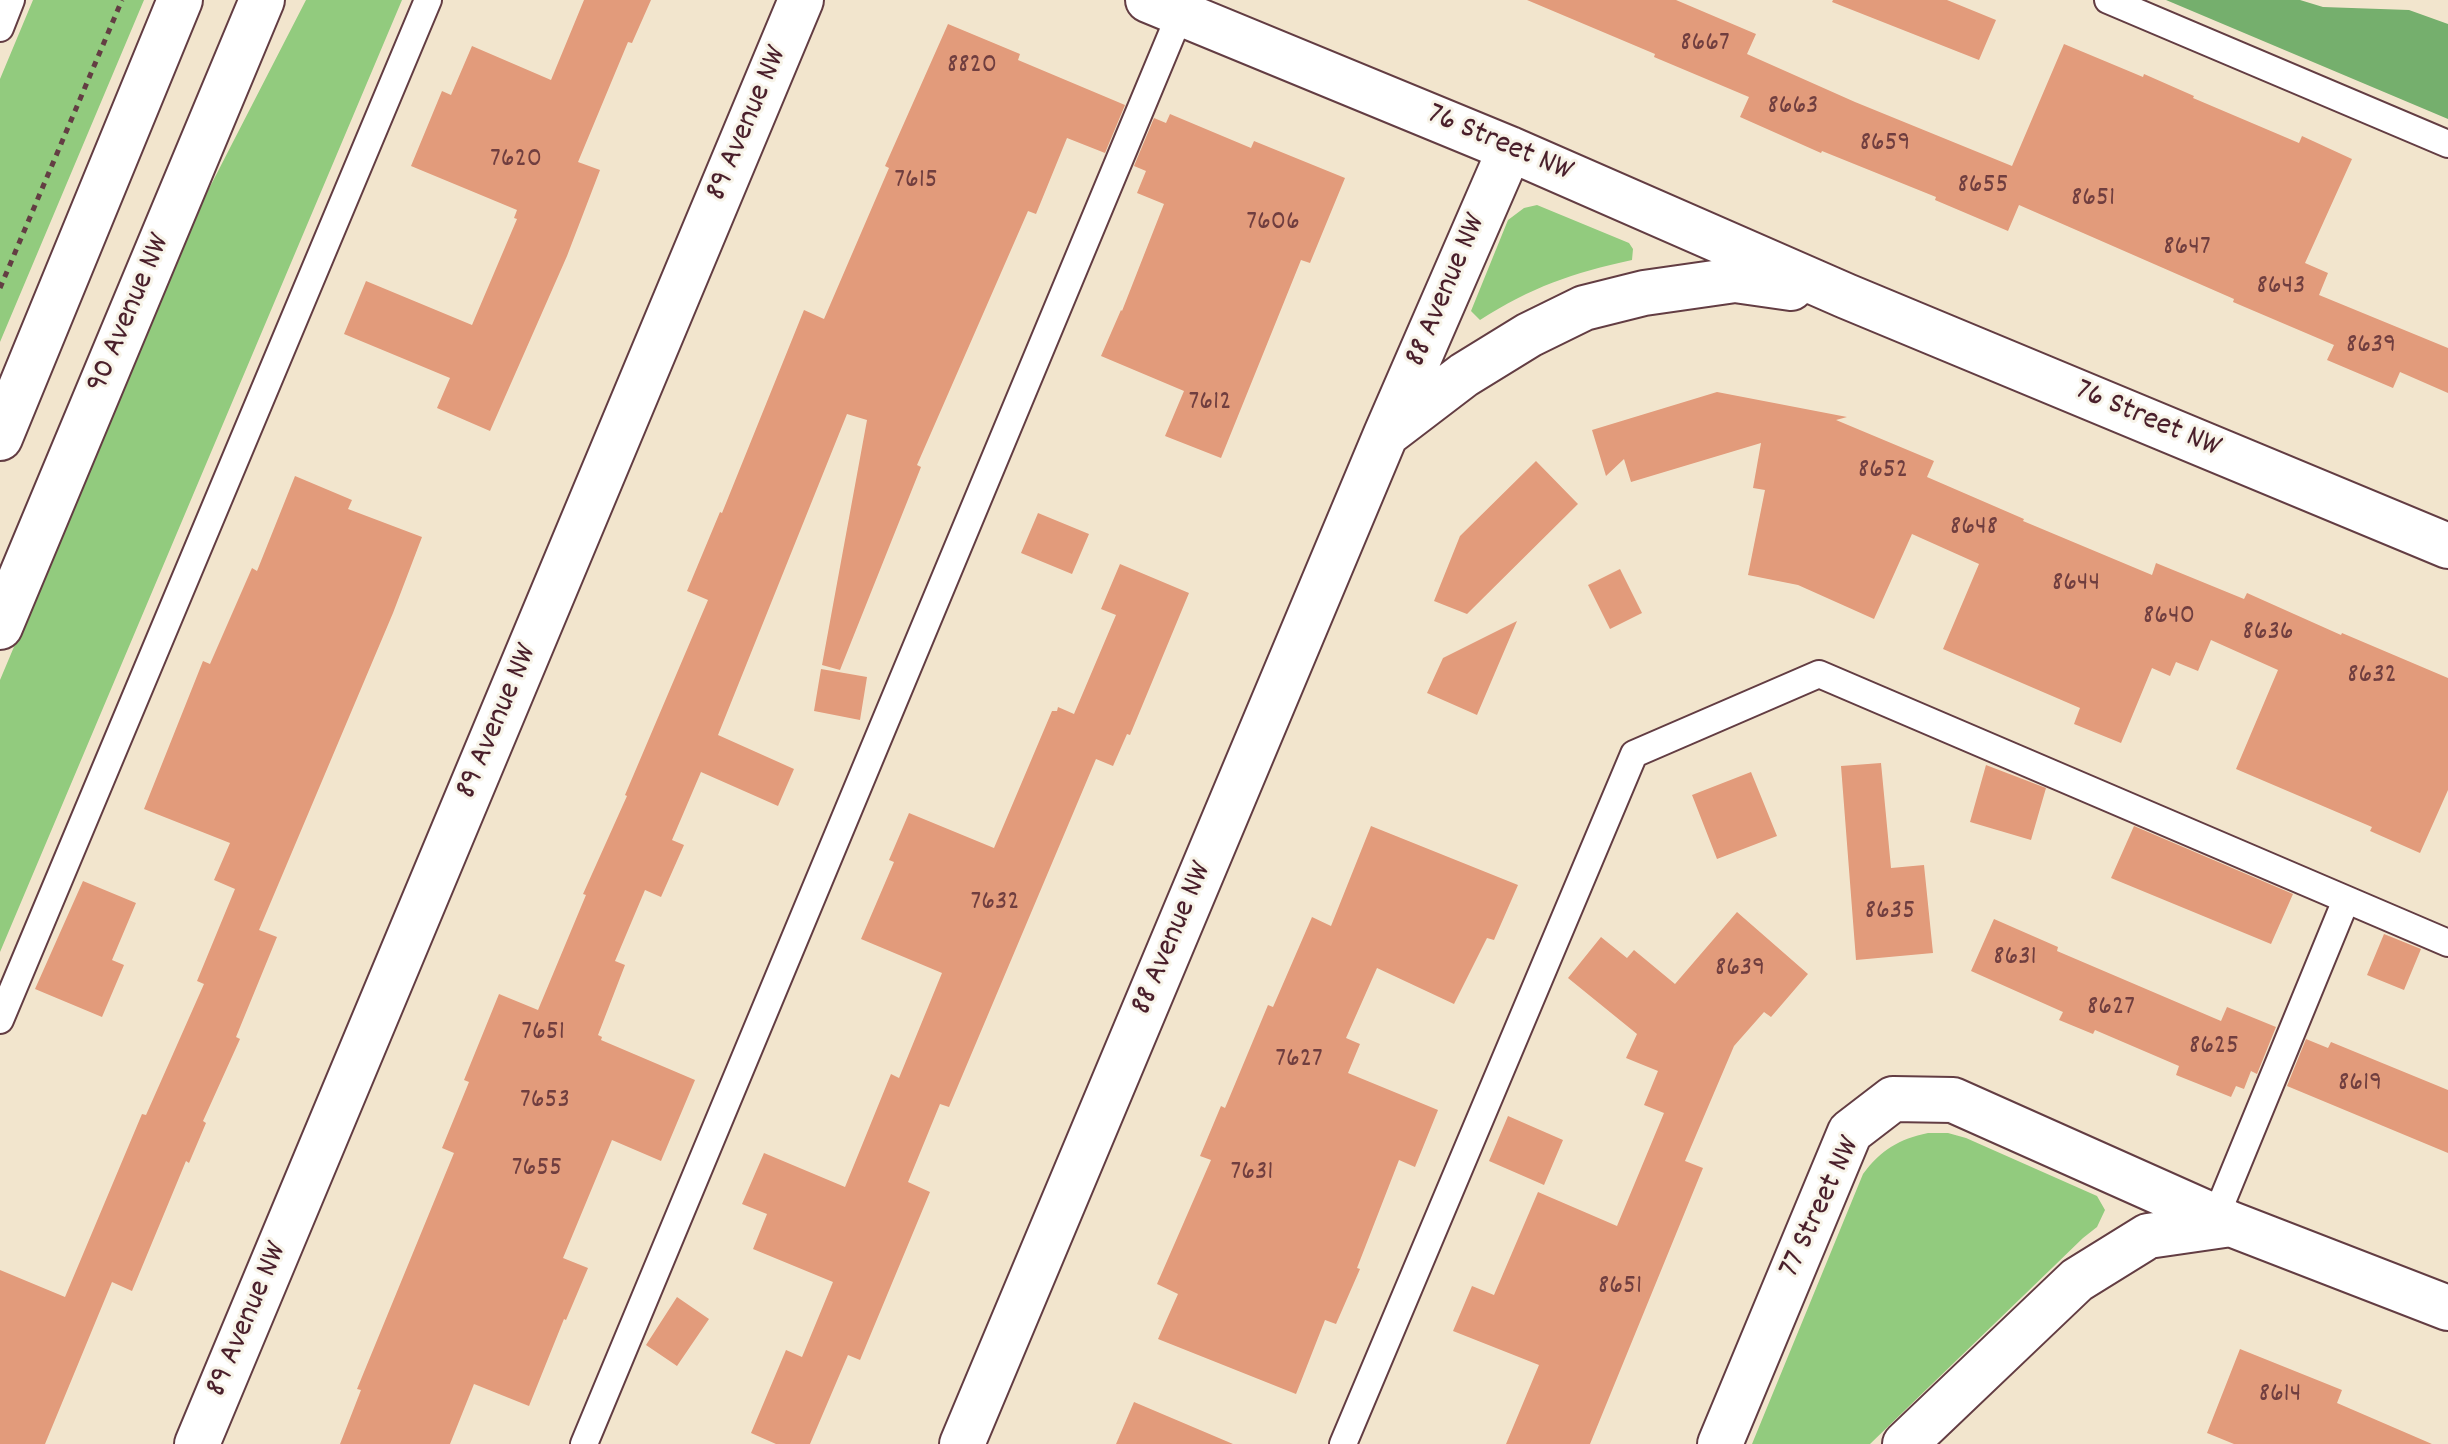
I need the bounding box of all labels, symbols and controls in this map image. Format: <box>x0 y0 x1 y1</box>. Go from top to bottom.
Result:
house number: 8667 <box>1680 28 1730 62</box>
street label: 89 Avenue NW <box>699 41 799 207</box>
house number: 8820 <box>947 50 997 84</box>
house number: 8663 <box>1767 91 1819 125</box>
street label: 76 Street NW <box>1420 97 1578 193</box>
house number: 8659 <box>1860 128 1910 162</box>
house number: 7620 <box>490 144 542 178</box>
house number: 7615 <box>894 165 938 199</box>
house number: 8655 <box>1958 170 2008 204</box>
house number: 8651 <box>2071 183 2115 217</box>
house number: 7606 <box>1246 207 1300 241</box>
street label: 88 Avenue NW <box>1399 209 1497 373</box>
street label: 90 Avenue NW <box>80 229 182 399</box>
house number: 8647 <box>2163 232 2211 266</box>
house number: 8643 <box>2257 271 2305 305</box>
house number: 8639 <box>2346 330 2396 364</box>
street label: 76 Street NW <box>2068 373 2226 469</box>
house number: 7612 <box>1189 387 1231 421</box>
house number: 8652 <box>1858 455 1908 489</box>
house number: 8648 <box>1950 512 1998 546</box>
house number: 8644 <box>2052 568 2100 602</box>
house number: 8640 <box>2143 601 2195 635</box>
house number: 8636 <box>2242 617 2294 651</box>
street label: 89 Avenue NW <box>449 639 549 805</box>
house number: 8632 <box>2347 660 2397 694</box>
street label: 88 Avenue NW <box>1125 857 1223 1021</box>
house number: 7632 <box>970 887 1020 921</box>
house number: 8635 <box>1865 896 1915 930</box>
house number: 8631 <box>1993 942 2037 976</box>
house number: 8639 <box>1715 953 1765 987</box>
house number: 8627 <box>2087 992 2135 1026</box>
house number: 7651 <box>521 1017 565 1051</box>
house number: 8625 <box>2189 1031 2239 1065</box>
house number: 7627 <box>1275 1044 1323 1078</box>
house number: 8619 <box>2338 1068 2382 1102</box>
house number: 7653 <box>520 1085 570 1119</box>
street label: 77 Street NW <box>1773 1131 1871 1285</box>
house number: 7655 <box>512 1153 562 1187</box>
house number: 7631 <box>1230 1157 1274 1191</box>
street label: 89 Avenue NW <box>199 1237 299 1403</box>
house number: 8651 <box>1598 1271 1642 1305</box>
house number: 8614 <box>2259 1379 2301 1413</box>

